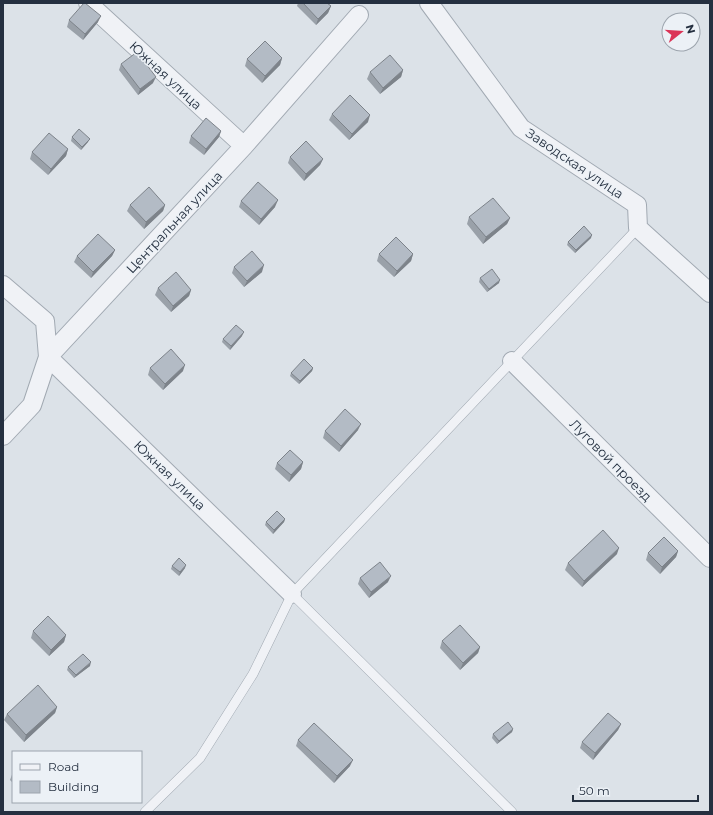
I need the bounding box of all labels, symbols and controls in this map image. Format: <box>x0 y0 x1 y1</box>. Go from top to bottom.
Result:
north arrow <box>661 12 701 52</box>
text: N <box>683 23 699 35</box>
street label: Южная улица <box>127 37 205 113</box>
street label: Заводская улица <box>523 124 627 202</box>
street label: Центральная улица <box>123 168 225 276</box>
street label: Луговой проезд <box>567 416 655 504</box>
street label: Южная улица <box>131 437 209 513</box>
legend <box>12 751 142 803</box>
text: Road <box>48 759 79 774</box>
scale bar <box>573 777 698 803</box>
text: Building <box>48 779 99 794</box>
text: 50 m <box>579 783 610 798</box>

